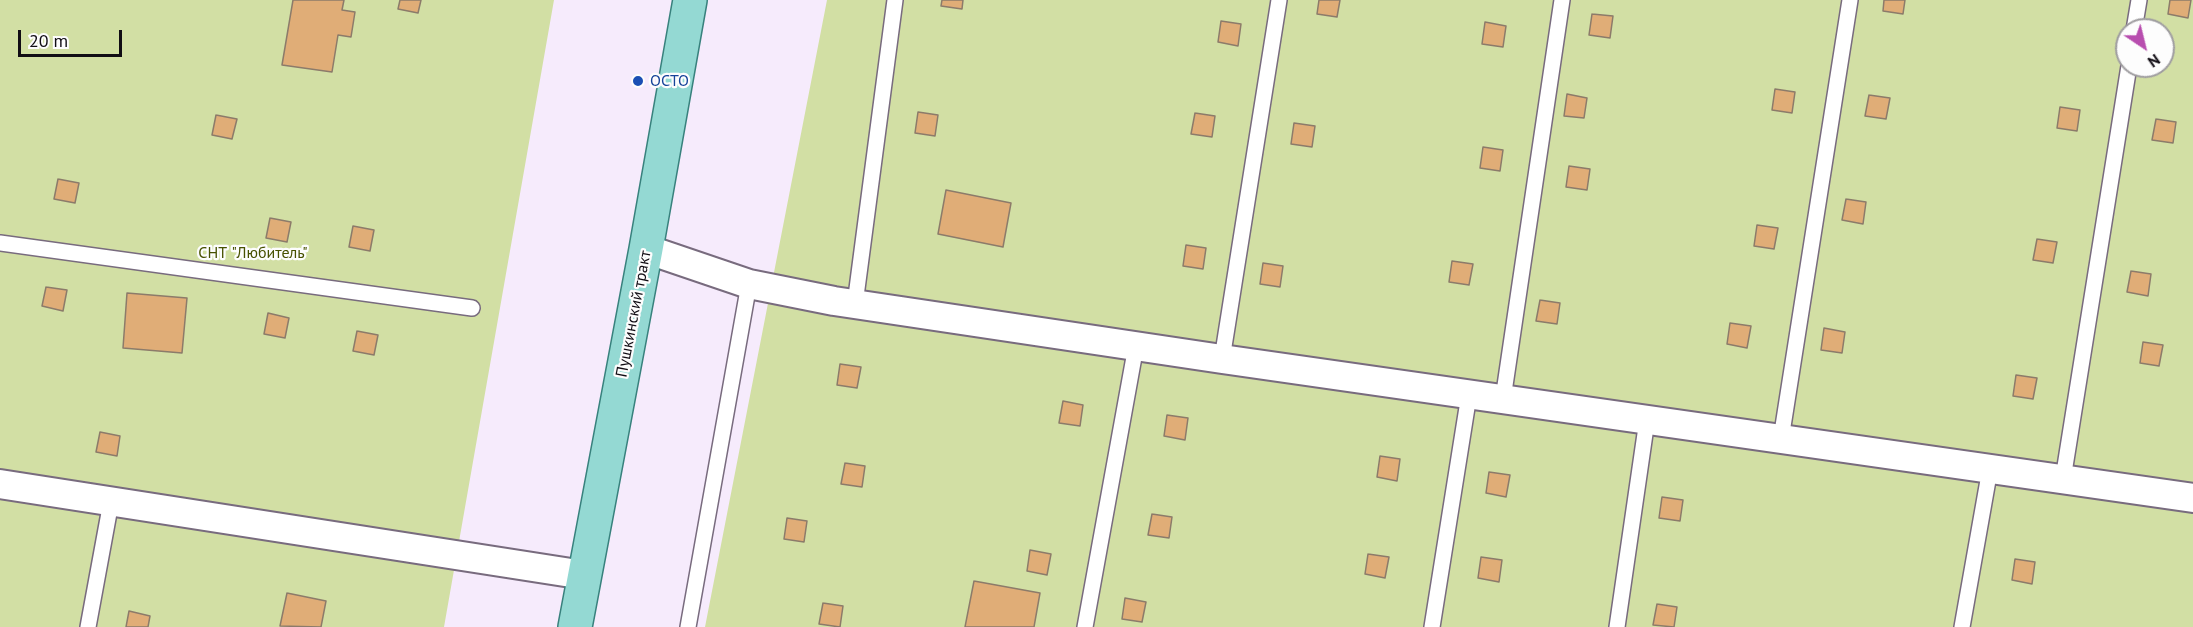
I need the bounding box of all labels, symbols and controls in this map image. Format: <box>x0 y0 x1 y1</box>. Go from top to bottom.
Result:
scale bar <box>21 18 124 56</box>
north arrow <box>2115 18 2175 78</box>
text: 20 m <box>29 29 68 52</box>
text: N <box>2144 50 2164 72</box>
place label: ОСТО <box>650 71 689 91</box>
marker: ОСТО <box>631 74 645 88</box>
park label: СНТ "Любитель" <box>198 243 308 263</box>
street label: Пушкинский тракт <box>612 249 656 379</box>

